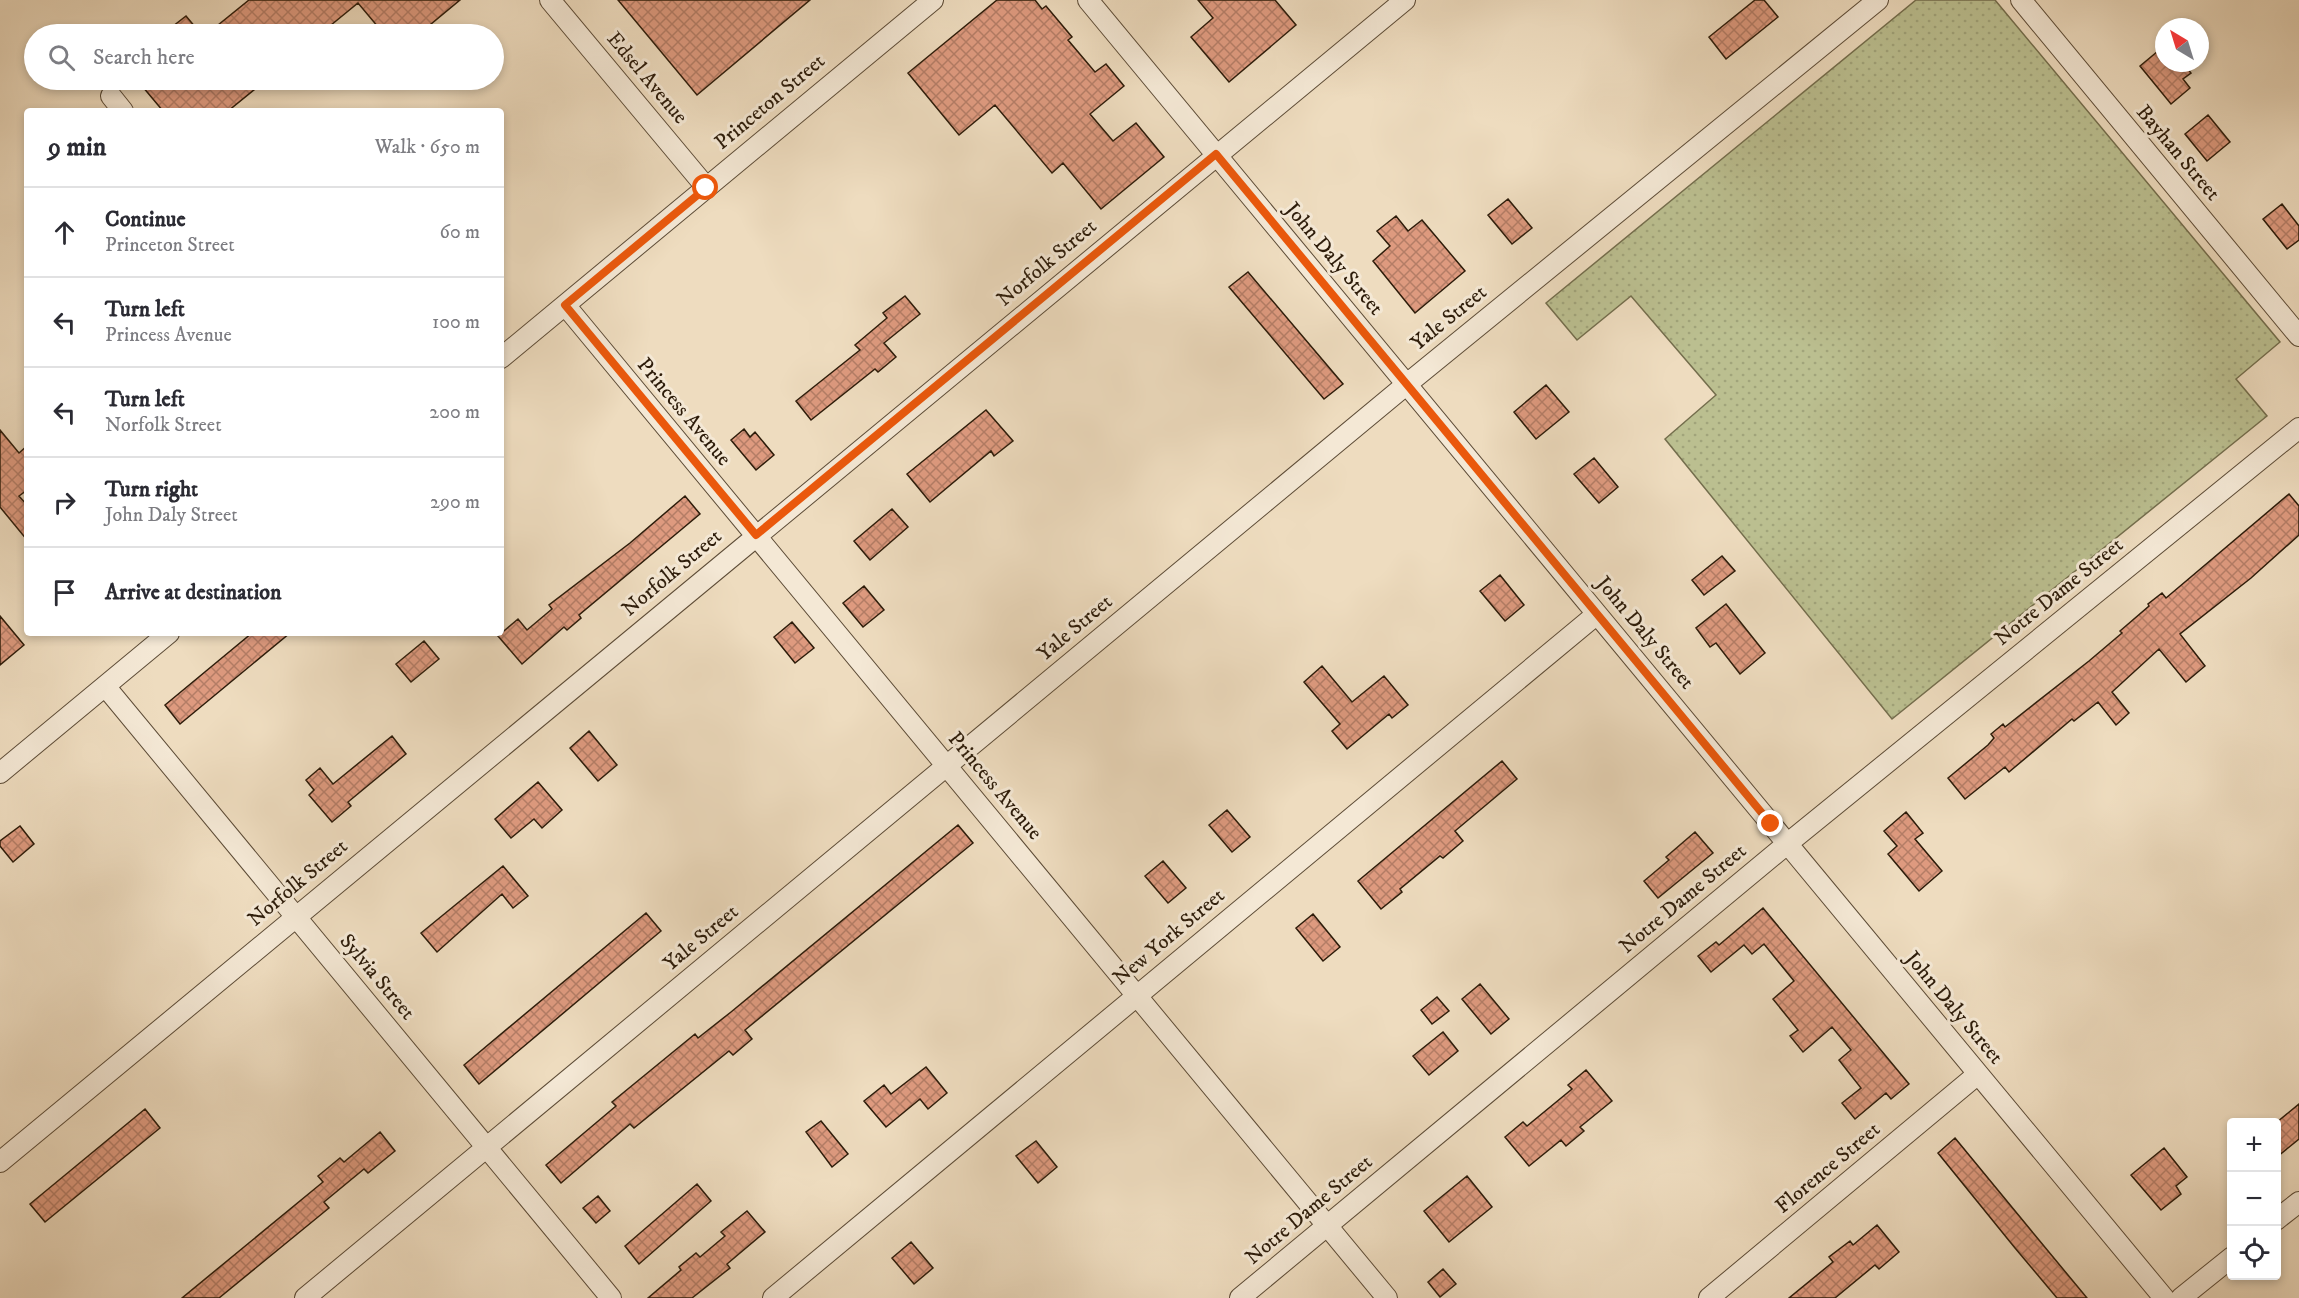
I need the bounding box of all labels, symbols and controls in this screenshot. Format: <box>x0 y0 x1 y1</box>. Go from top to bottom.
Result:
north arrow <box>2155 18 2209 72</box>
search box <box>24 24 504 90</box>
street label: Edsel Avenue <box>601 27 693 130</box>
icon: search <box>45 41 78 74</box>
text: Search here <box>93 44 195 71</box>
street label: Princeton Street <box>709 48 831 156</box>
street label: Bayhan Street <box>2130 100 2226 206</box>
text: 9 min <box>48 131 106 164</box>
text: Walk · 650 m <box>375 135 480 160</box>
route start <box>692 174 718 200</box>
street label: John Daly Street <box>1278 196 1389 321</box>
text: Continue <box>105 206 186 233</box>
street label: Norfolk Street <box>992 214 1102 312</box>
icon: ahead <box>48 216 81 249</box>
text: 60 m <box>440 220 480 245</box>
text: Princeton Street <box>105 233 235 258</box>
street label: Yale Street <box>1406 279 1492 356</box>
text: Turn left <box>105 296 185 323</box>
icon: left <box>48 306 81 339</box>
text: 100 m <box>432 310 480 335</box>
text: Princess Avenue <box>105 323 232 348</box>
street label: Princess Avenue <box>631 353 737 472</box>
text: Turn left <box>105 386 185 413</box>
icon: left <box>48 396 81 429</box>
text: 200 m <box>429 400 480 425</box>
text: Norfolk Street <box>105 413 222 438</box>
text: Turn right <box>105 476 198 503</box>
icon: right <box>48 486 81 519</box>
text: 290 m <box>430 490 480 515</box>
text: John Daly Street <box>105 503 238 528</box>
street label: Norfolk Street <box>617 524 727 622</box>
street label: Notre Dame Street <box>1989 532 2129 652</box>
street label: John Daly Street <box>1589 570 1700 695</box>
icon: arrive <box>48 576 81 609</box>
text: Arrive at destination <box>105 579 282 606</box>
street label: Yale Street <box>1032 589 1118 667</box>
street label: Princess Avenue <box>942 727 1048 846</box>
route end <box>1757 810 1783 836</box>
street label: Norfolk Street <box>243 834 353 932</box>
street label: Notre Dame Street <box>1614 838 1752 960</box>
street label: New York Street <box>1108 883 1230 991</box>
street label: Yale Street <box>658 899 744 977</box>
street label: Sylvia Street <box>334 929 421 1026</box>
street label: John Daly Street <box>1898 945 2009 1070</box>
street label: Florence Street <box>1770 1117 1886 1219</box>
map controls <box>2227 1118 2281 1280</box>
button: + <box>2227 1118 2281 1172</box>
street label: Notre Dame Street <box>1240 1149 1378 1271</box>
button: − <box>2227 1172 2281 1226</box>
button: locate <box>2227 1226 2281 1280</box>

